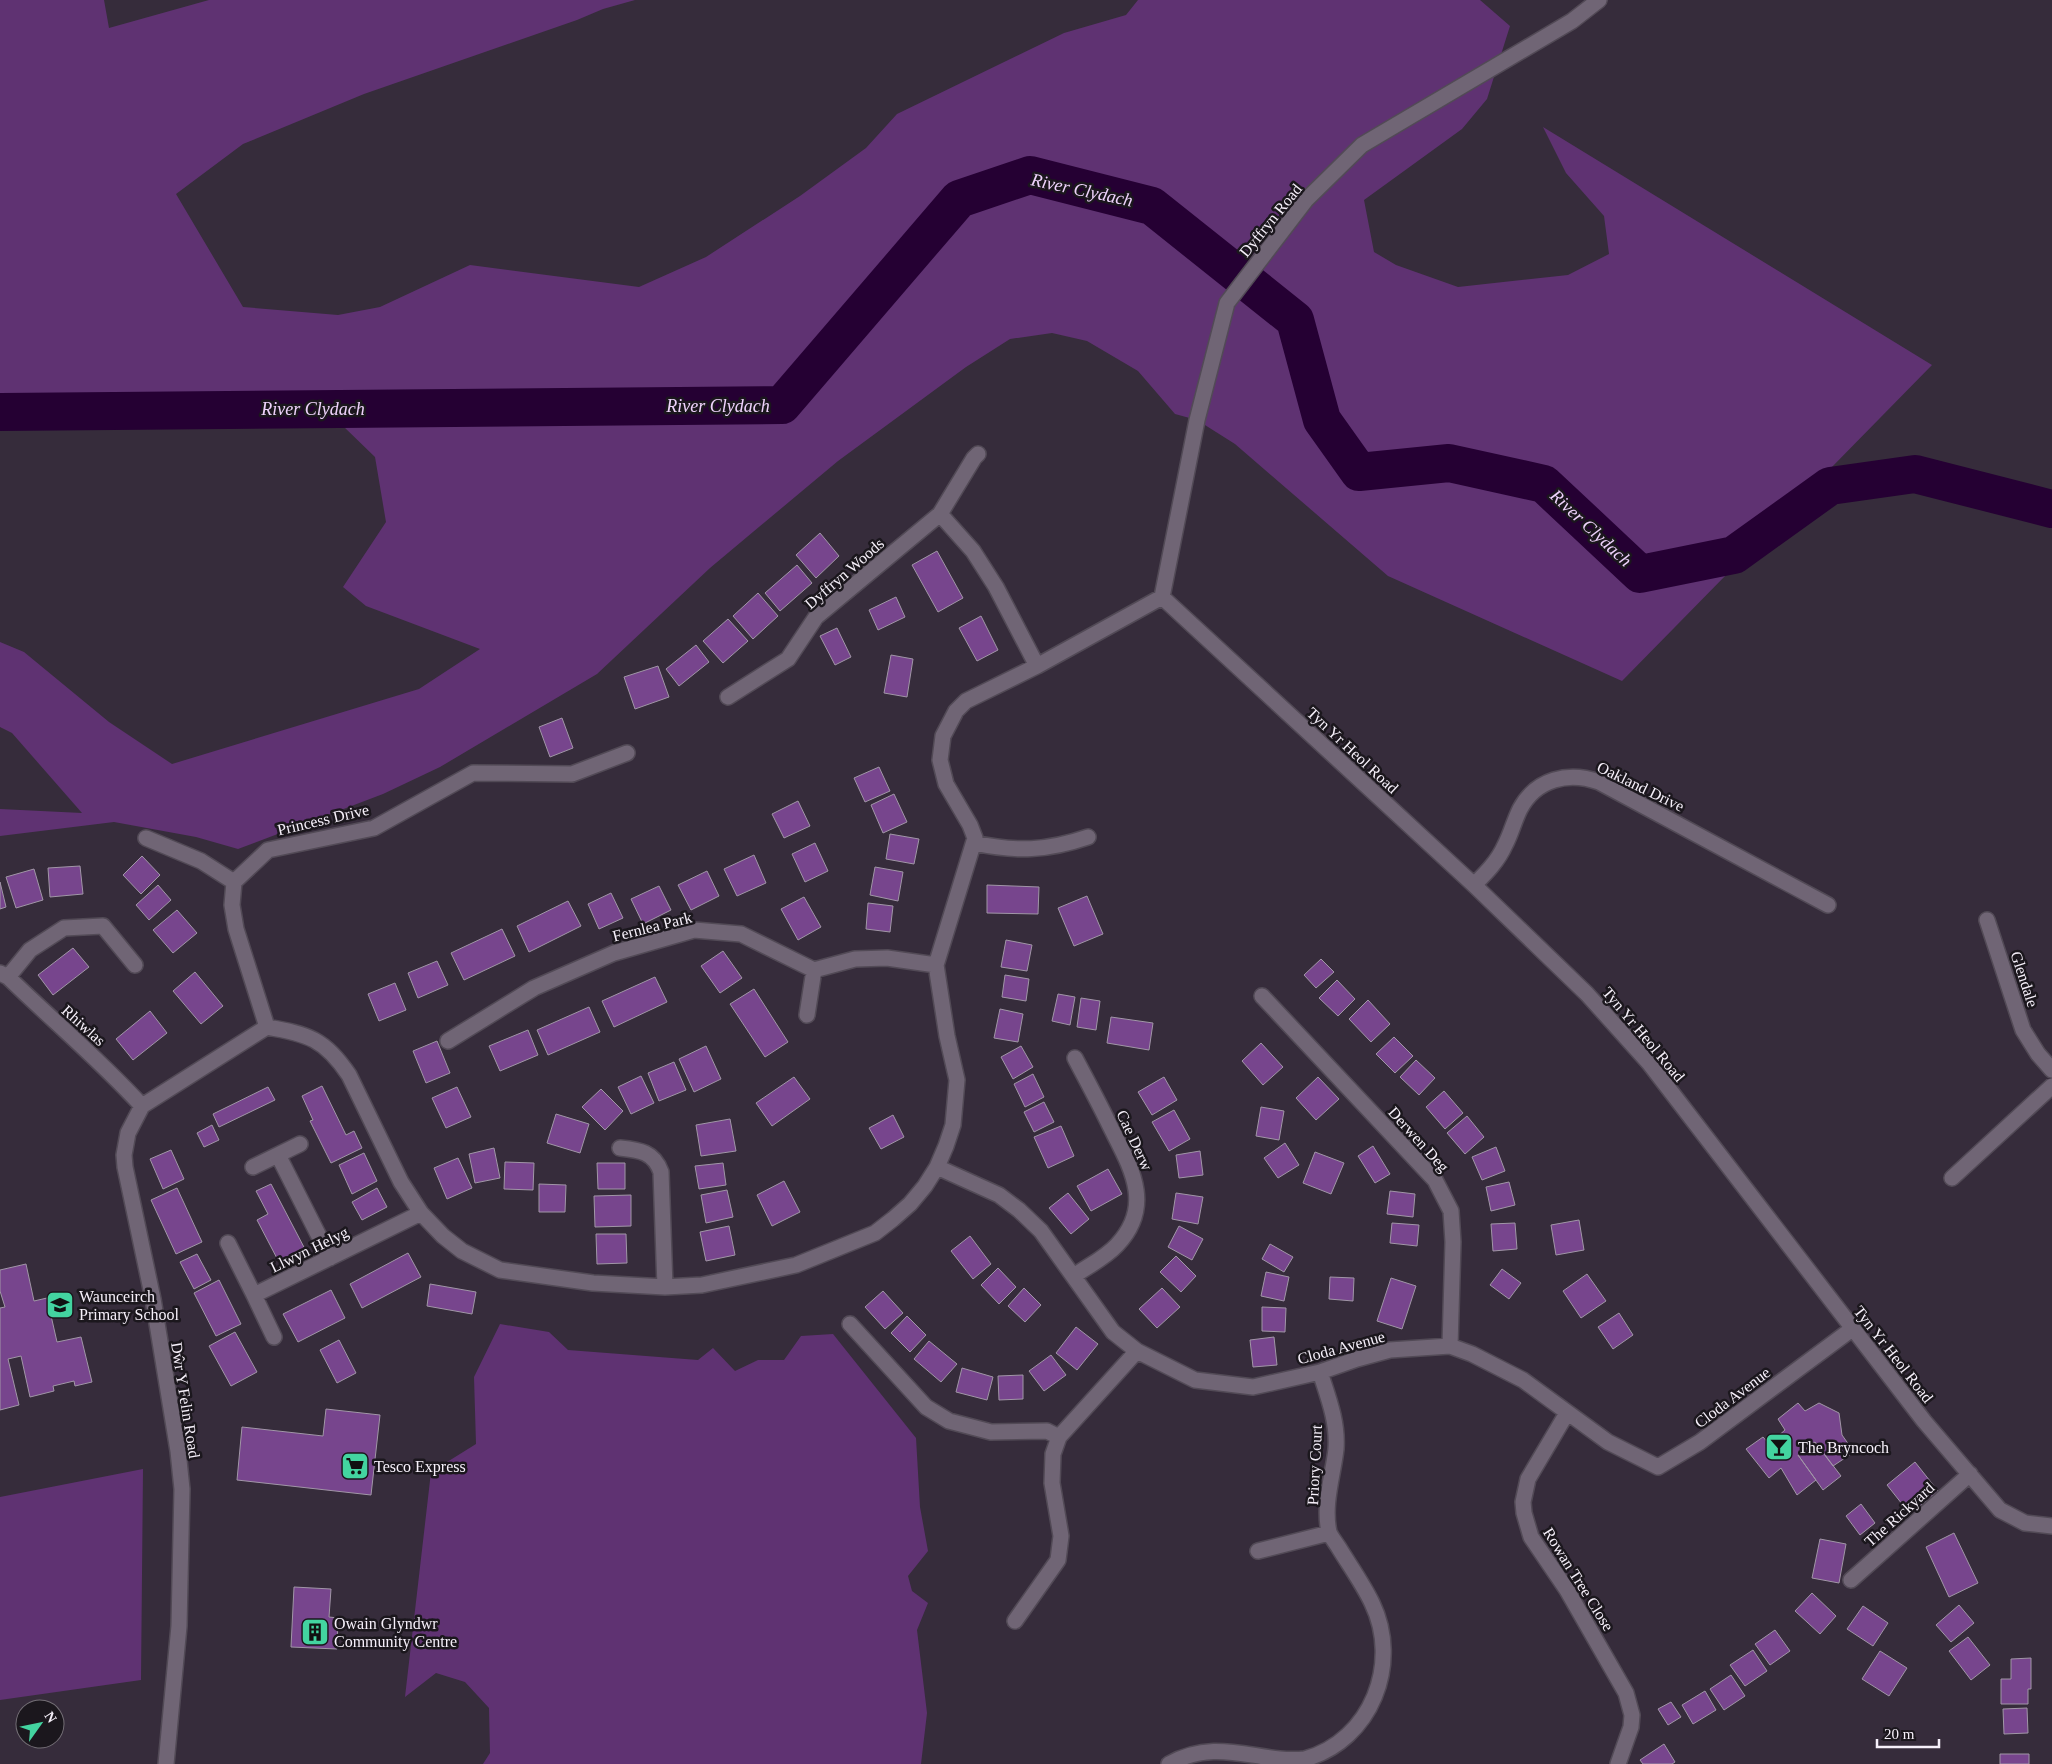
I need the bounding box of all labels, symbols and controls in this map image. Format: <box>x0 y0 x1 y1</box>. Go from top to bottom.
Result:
water label: River Clydach <box>1028 169 1135 211</box>
street label: Dyffryn Road <box>1236 180 1306 261</box>
water label: River Clydach <box>665 396 770 416</box>
water label: River Clydach <box>260 399 365 419</box>
water label: River Clydach <box>1546 485 1636 571</box>
street label: Dyffryn Woods <box>801 534 888 613</box>
street label: Tyn Yr Heol Road <box>1303 704 1402 797</box>
street label: Oakland Drive <box>1595 758 1687 815</box>
street label: Princess Drive <box>276 801 371 838</box>
street label: Fernlea Park <box>611 908 694 945</box>
street label: Glendale <box>2008 949 2042 1009</box>
street label: Tyn Yr Heol Road <box>1598 984 1688 1086</box>
street label: Rhiwlas <box>58 1002 109 1049</box>
street label: Derwen Deg <box>1384 1103 1452 1176</box>
street label: Cae Derw <box>1113 1107 1156 1173</box>
street label: Llwyn Helyg <box>267 1223 352 1277</box>
place label: Waunceirch Primary School <box>79 1288 180 1324</box>
school or university icon: Waunceirch Primary School <box>45 1290 75 1320</box>
street label: Tyn Yr Heol Road <box>1850 1303 1937 1407</box>
street label: Cloda Avenue <box>1296 1328 1387 1367</box>
street label: Dŵr Y Felin Road <box>168 1341 203 1459</box>
street label: Cloda Avenue <box>1691 1364 1773 1431</box>
street label: Priory Court <box>1304 1424 1326 1506</box>
bar icon: The Bryncoch <box>1764 1432 1794 1462</box>
place label: The Bryncoch <box>1798 1439 1889 1457</box>
supermarket icon: Tesco Express <box>340 1451 370 1481</box>
place label: Tesco Express <box>374 1458 466 1476</box>
street label: The Rickyard <box>1861 1479 1938 1551</box>
street label: Rowan Tree Close <box>1540 1525 1617 1634</box>
place label: Owain Glyndwr Community Centre <box>334 1615 457 1651</box>
building icon: Owain Glyndwr Community Centre <box>300 1617 330 1647</box>
north arrow <box>15 1699 65 1749</box>
text: N <box>41 1709 60 1726</box>
scale bar <box>1877 1716 1940 1748</box>
text: 20 m <box>1884 1726 1915 1742</box>

